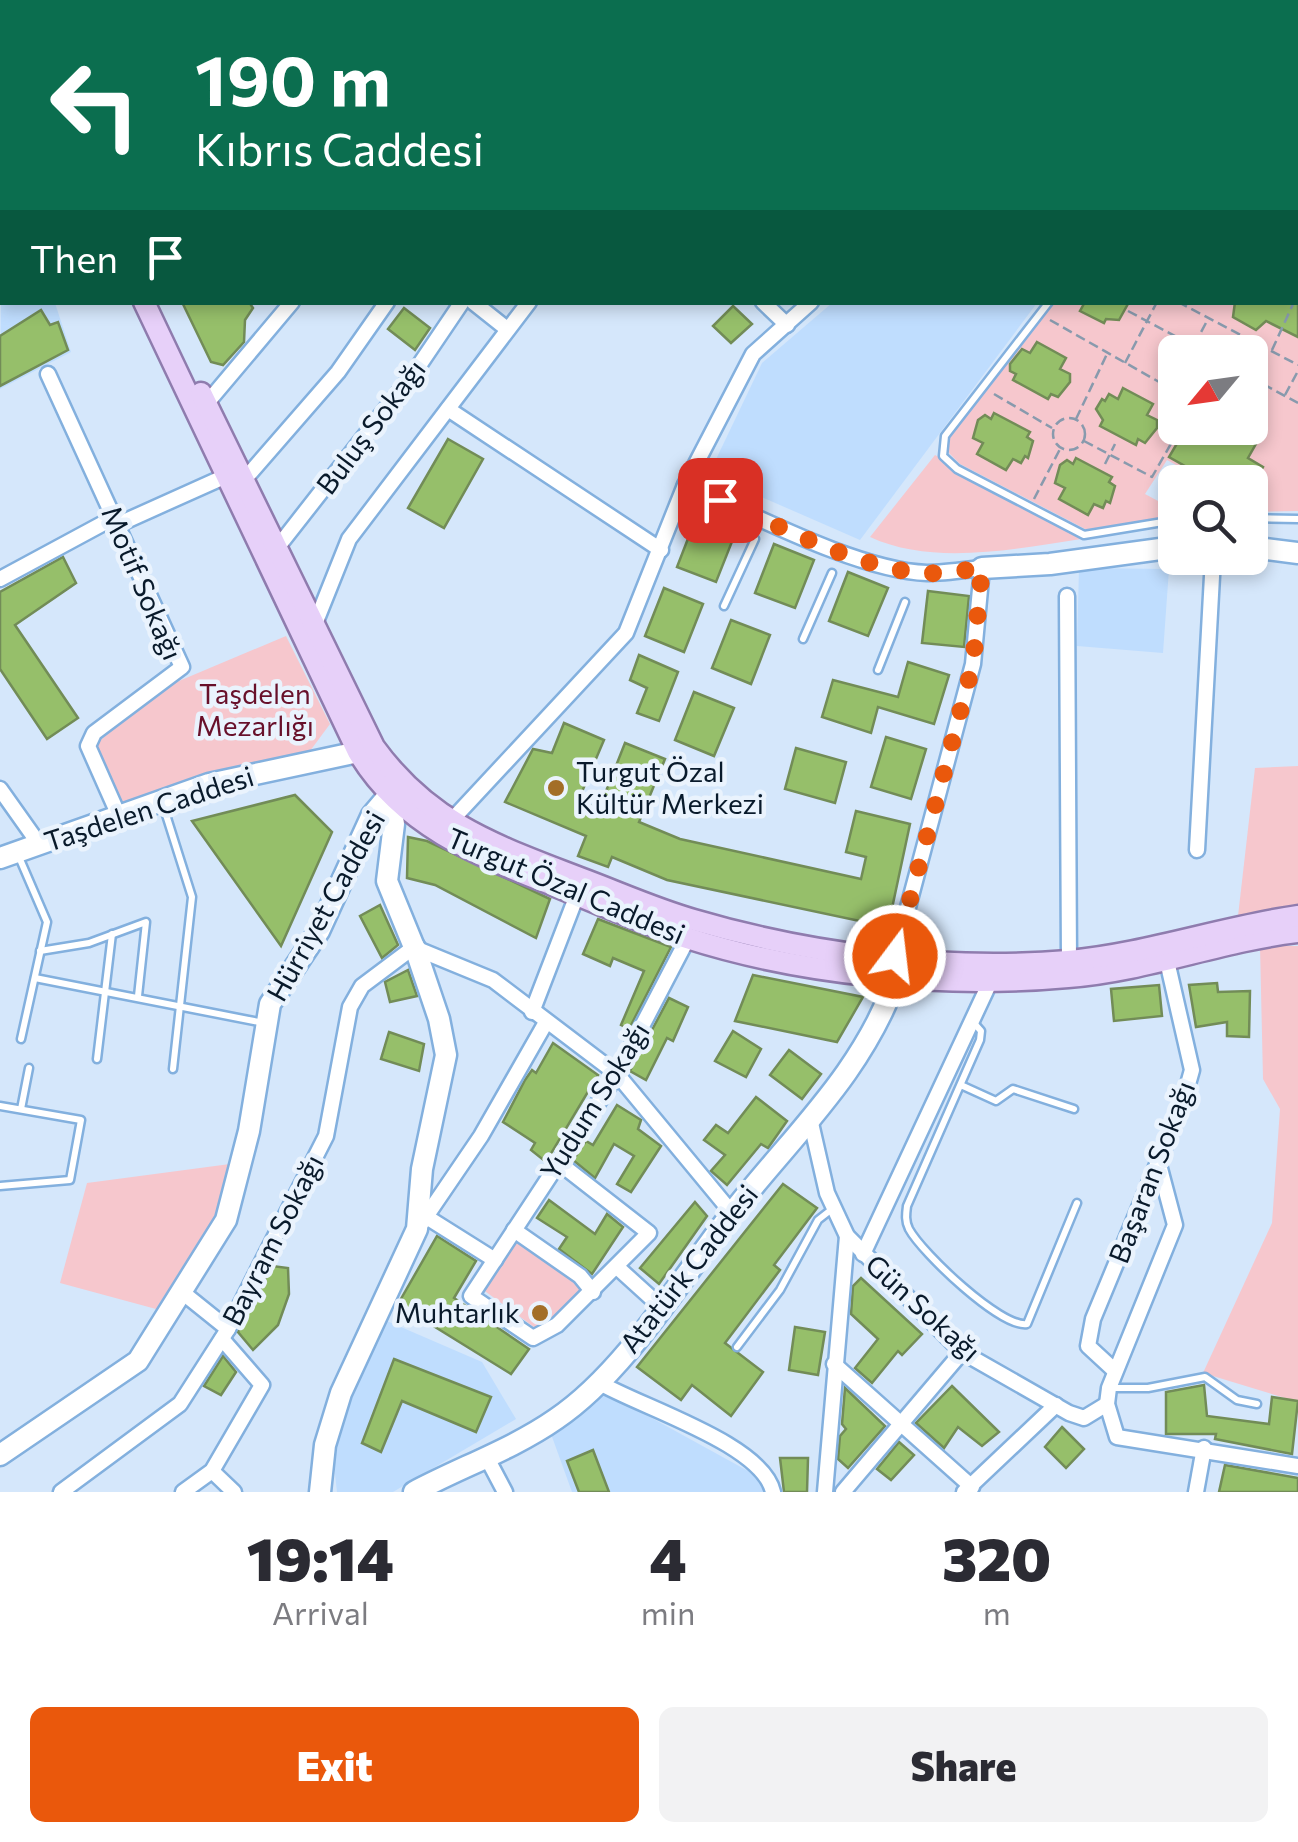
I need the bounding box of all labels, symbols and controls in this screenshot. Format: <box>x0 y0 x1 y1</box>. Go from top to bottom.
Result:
text: 190 m <box>195 35 391 120</box>
icon: left <box>30 40 160 170</box>
text: Kıbrıs Caddesi <box>195 120 484 175</box>
icon: arrive <box>138 230 193 285</box>
text: Then <box>30 234 118 281</box>
north arrow <box>1158 335 1268 445</box>
map controls <box>1158 335 1268 575</box>
street label: Buluş Sokağı <box>309 352 432 500</box>
pin <box>678 458 763 543</box>
button: search <box>1158 465 1268 575</box>
icon: arrive <box>693 473 748 528</box>
street label: Motif Sokağı <box>95 501 191 665</box>
park label: Taşdelen Mezarlığı <box>196 676 314 742</box>
place label: Turgut Özal Kültür Merkezi <box>576 754 764 820</box>
street label: Taşdelen Caddesi <box>40 758 258 858</box>
marker: Turgut Özal Kültür Merkezi <box>545 777 567 799</box>
street label: Hürriyet Caddesi <box>259 804 391 1007</box>
street label: Turgut Özal Caddesi <box>442 820 690 951</box>
position arrow <box>843 904 947 1008</box>
street label: Yudum Sokağı <box>532 1016 656 1185</box>
street label: Başaran Sokağı <box>1101 1076 1201 1268</box>
street label: Bayram Sokağı <box>214 1148 330 1331</box>
street label: Atatürk Caddesi <box>612 1178 764 1359</box>
street label: Gün Sokağı <box>859 1247 988 1368</box>
place label: Muhtarlık <box>395 1295 520 1329</box>
marker: Muhtarlık <box>529 1302 551 1324</box>
text: 19:14 <box>247 1520 394 1593</box>
text: 4 <box>649 1520 687 1593</box>
text: 320 <box>942 1520 1051 1593</box>
text: Arrival <box>272 1592 369 1632</box>
text: min <box>641 1592 695 1632</box>
text: m <box>983 1592 1011 1632</box>
button: Exit <box>30 1707 639 1822</box>
button: Share <box>659 1707 1268 1822</box>

